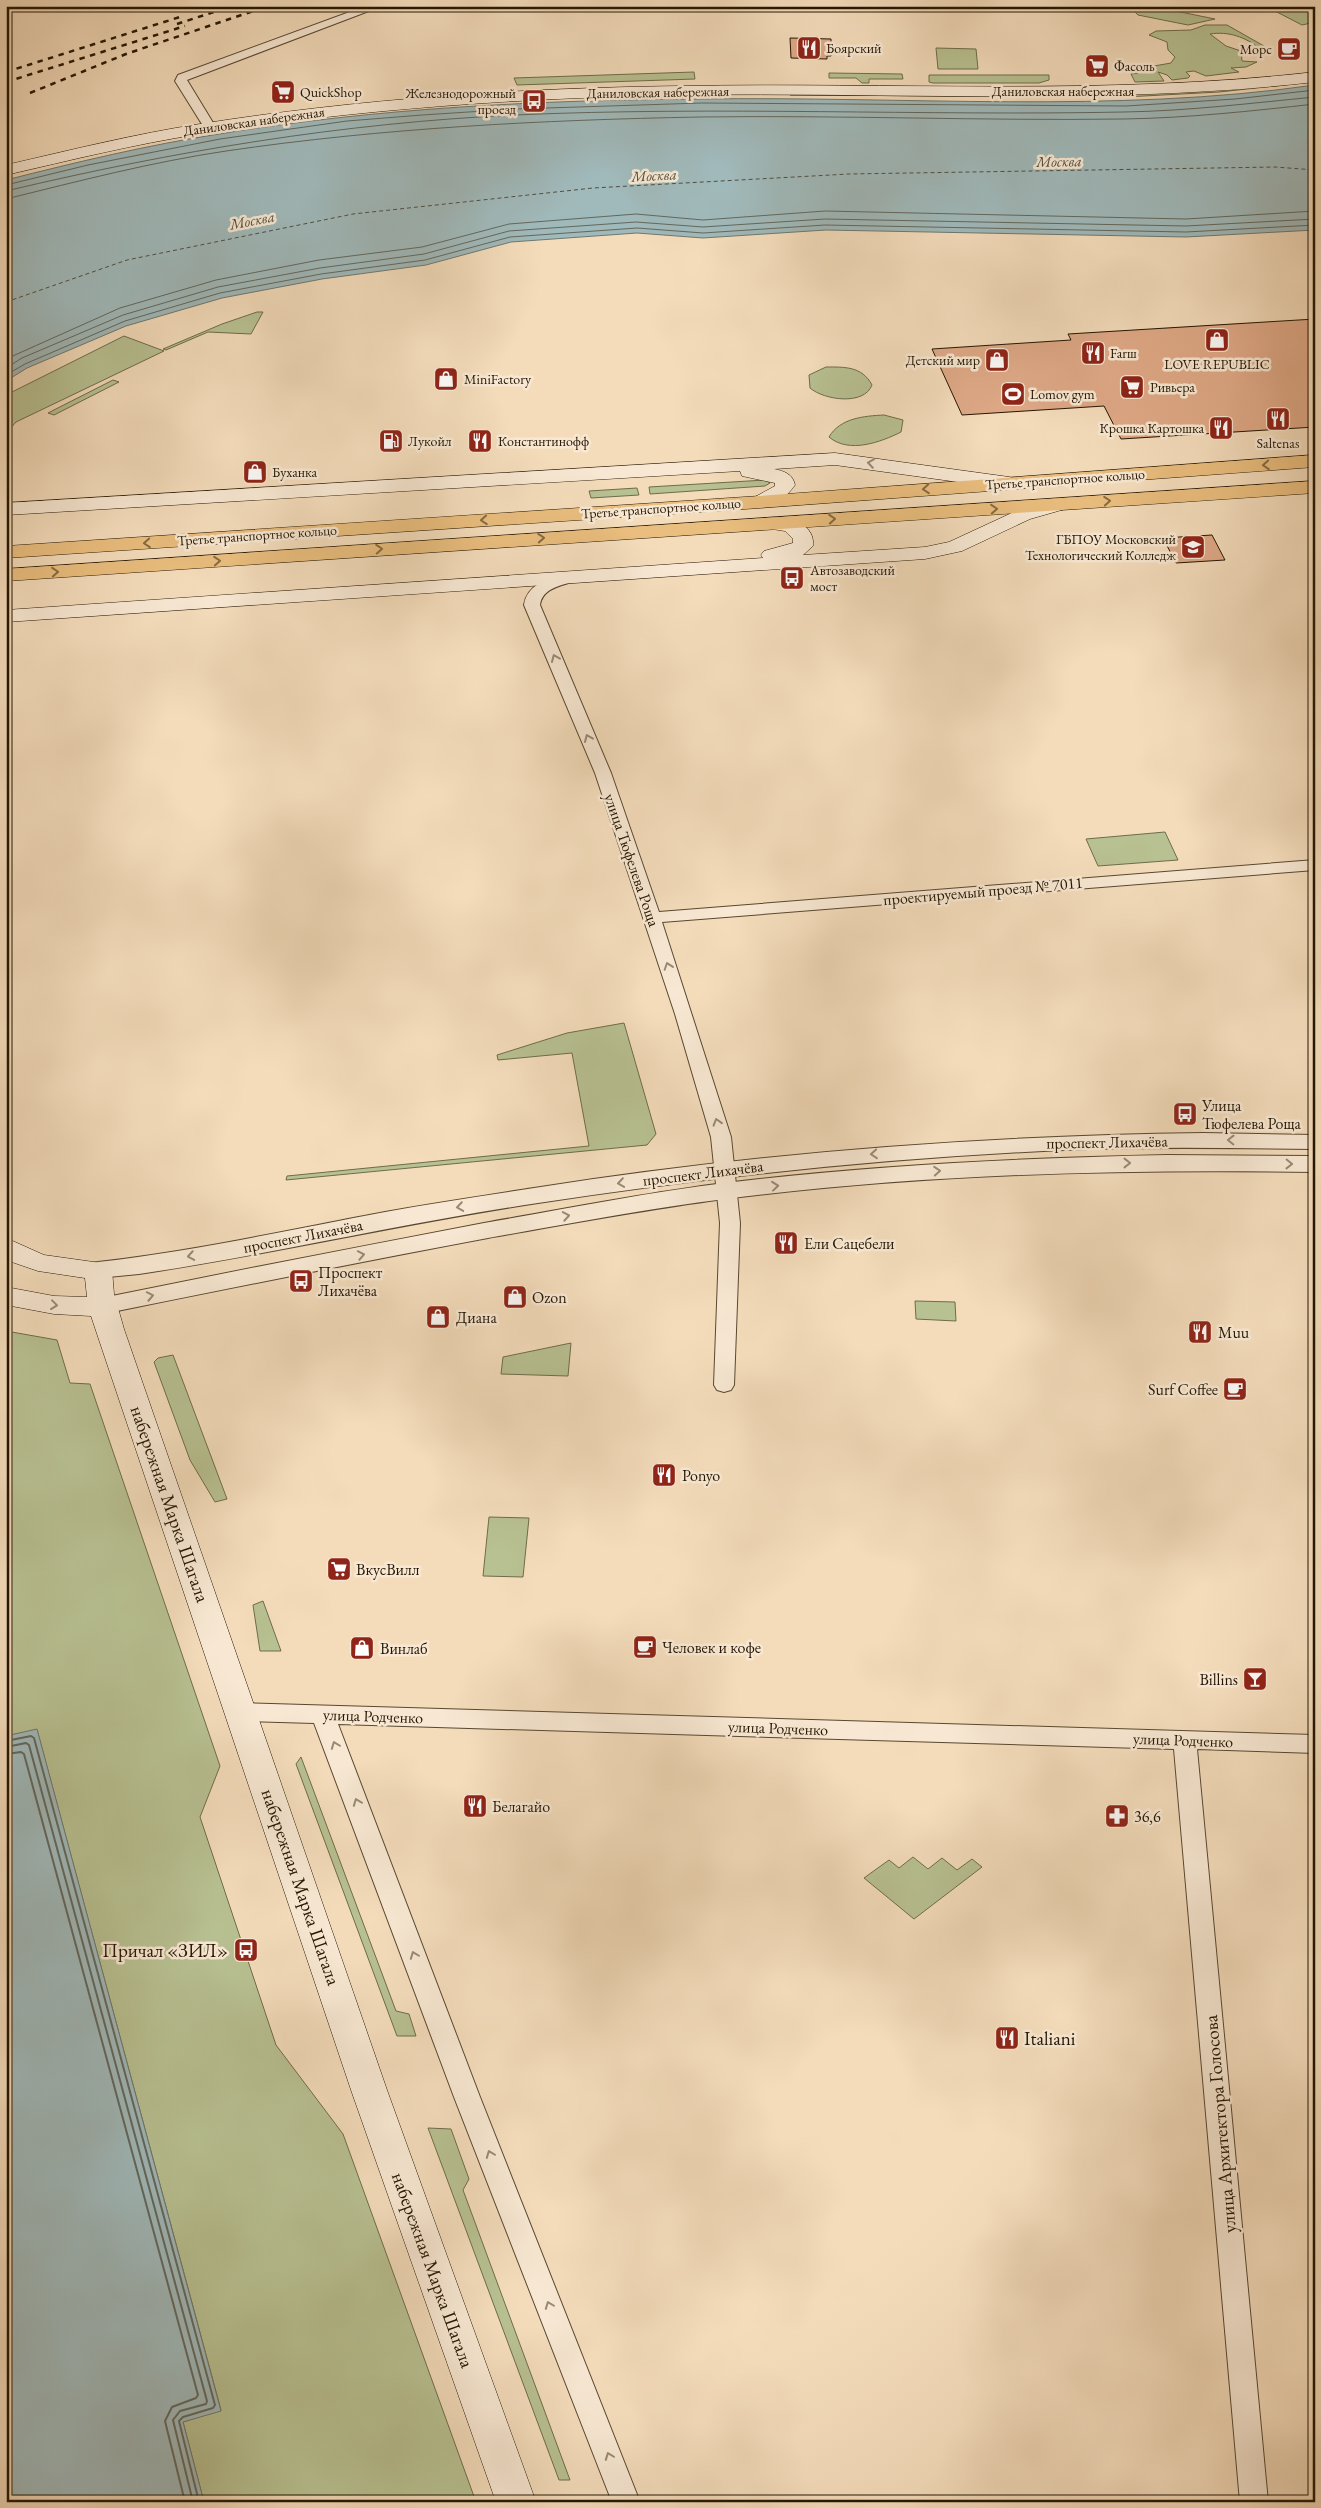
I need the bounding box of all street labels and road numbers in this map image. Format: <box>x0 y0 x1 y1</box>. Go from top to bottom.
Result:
street label: Даниловская набережная <box>587 82 729 102</box>
street label: Даниловская набережная <box>992 82 1134 100</box>
street label: Даниловская набережная <box>182 102 326 140</box>
street label: Третье транспортное кольцо <box>984 464 1146 494</box>
street label: Третье транспортное кольцо <box>580 493 742 523</box>
street label: Третье транспортное кольцо <box>176 520 338 550</box>
street label: улица Тюфелева Роща <box>599 791 665 930</box>
street label: проектируемый проезд № 7011 <box>882 872 1084 910</box>
street label: проспект Лихачёва <box>1046 1130 1168 1154</box>
street label: проспект Лихачёва <box>641 1155 765 1191</box>
street label: проспект Лихачёва <box>241 1214 365 1258</box>
street label: набережная Марка Шагала <box>125 1402 216 1606</box>
street label: улица Родченко <box>322 1704 424 1728</box>
street label: улица Родченко <box>727 1716 829 1740</box>
street label: улица Родченко <box>1132 1728 1234 1752</box>
street label: набережная Марка Шагала <box>256 1785 347 1989</box>
street label: улица Архитектора Голосова <box>1198 2013 1242 2234</box>
street label: набережная Марка Шагала <box>386 2169 480 2372</box>

